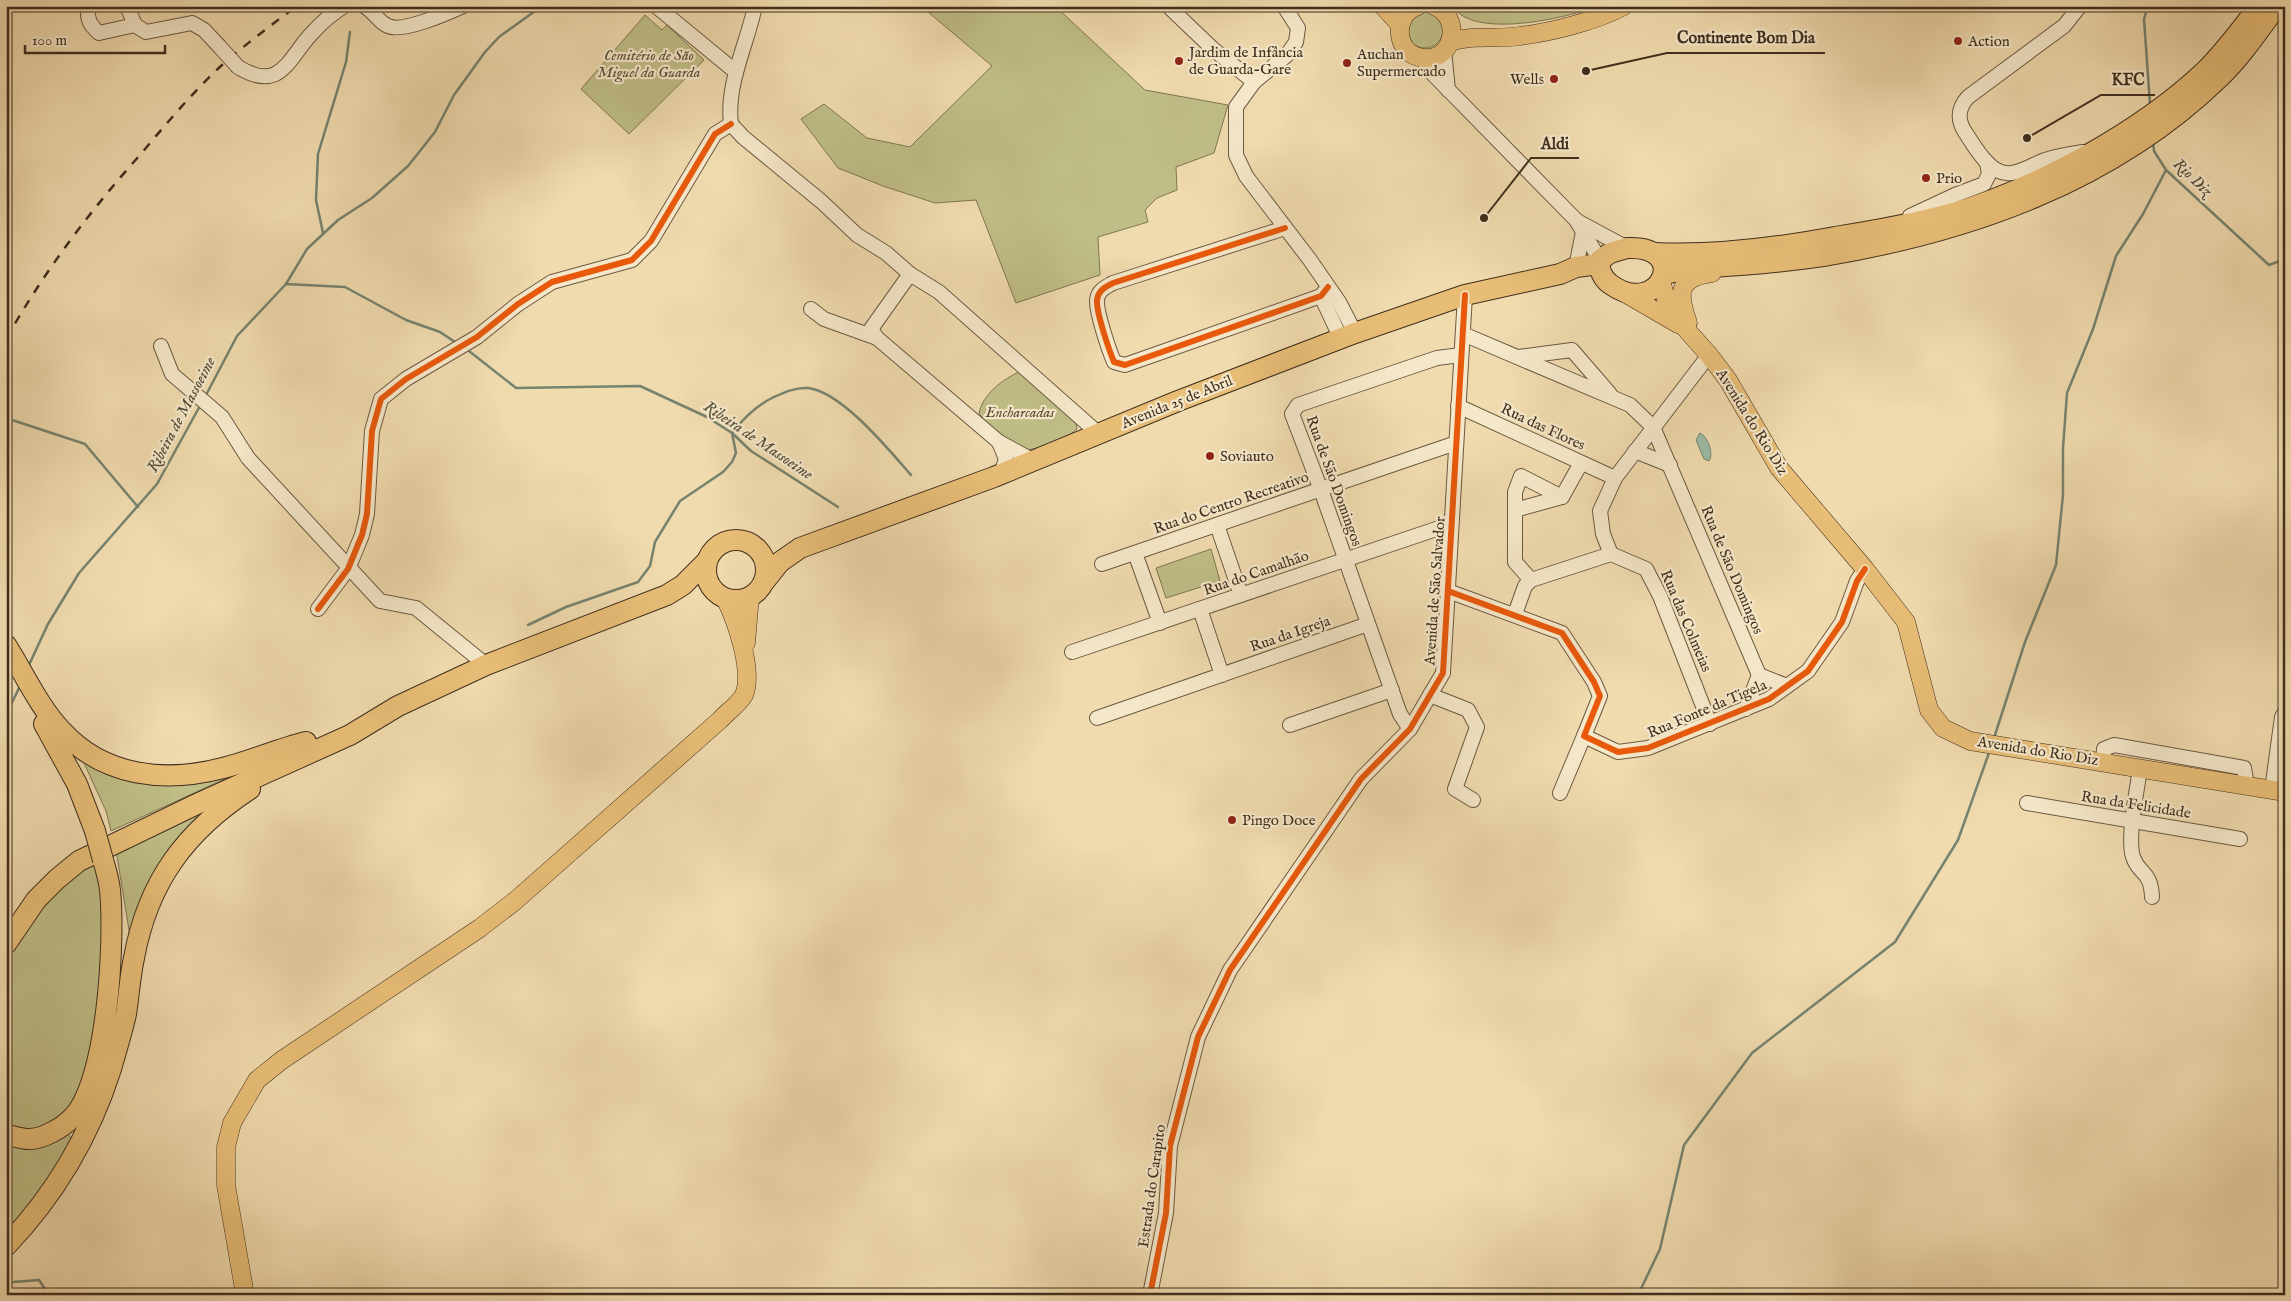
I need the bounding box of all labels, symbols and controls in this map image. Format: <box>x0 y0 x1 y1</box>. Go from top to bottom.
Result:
scale bar <box>25 22 165 54</box>
callout: Continente Bom Dia <box>1667 22 1825 53</box>
text: Continente Bom Dia <box>1677 29 1816 49</box>
text: 100 m <box>32 31 68 50</box>
place label: Action <box>1967 32 2010 51</box>
marker: Action <box>1952 35 1964 47</box>
place label: Jardim de Infância de Guarda-Gare <box>1187 43 1304 79</box>
place label: Auchan Supermercado <box>1356 45 1446 81</box>
park label: Cemitério de São Miguel da Guarda <box>598 46 701 83</box>
marker: Jardim de Infância de Guarda-Gare <box>1173 55 1185 67</box>
marker: Auchan Supermercado <box>1341 57 1353 69</box>
callout: KFC <box>2101 64 2155 95</box>
place label: Wells <box>1510 70 1544 89</box>
text: KFC <box>2111 71 2145 91</box>
marker: Wells <box>1548 73 1560 85</box>
callout: Aldi <box>1531 127 1579 158</box>
text: Aldi <box>1540 135 1570 155</box>
water label: Rio Diz <box>2168 155 2217 203</box>
place label: Prio <box>1936 169 1962 188</box>
marker: Prio <box>1920 172 1932 184</box>
water label: Ribeira de Massoeime <box>143 353 221 476</box>
street label: Avenida do Rio Diz <box>1711 364 1792 479</box>
street label: Avenida 25 de Abril <box>1118 371 1236 433</box>
water label: Ribeira de Massoeime <box>699 397 817 485</box>
street label: Rua das Flores <box>1498 399 1588 455</box>
park label: Encharcadas <box>985 403 1055 422</box>
street label: Rua de São Domingos <box>1302 413 1366 549</box>
place label: Soviauto <box>1220 447 1274 466</box>
marker: Soviauto <box>1204 450 1216 462</box>
street label: Rua do Centro Recreativo <box>1151 467 1311 539</box>
street label: Rua de São Domingos <box>1696 503 1768 637</box>
street label: Avenida de São Salvador <box>1420 515 1450 667</box>
street label: Rua do Camalhão <box>1201 546 1311 600</box>
street label: Rua das Colmeias <box>1656 567 1716 675</box>
street label: Rua da Igreja <box>1247 611 1333 657</box>
street label: Rua Fonte da Tigela <box>1644 675 1770 743</box>
street label: Avenida do Rio Diz <box>1975 732 2100 770</box>
street label: Rua da Felicidade <box>2080 787 2192 823</box>
place label: Pingo Doce <box>1242 811 1316 830</box>
marker: Pingo Doce <box>1226 814 1238 826</box>
street label: Estrada do Carapito <box>1134 1123 1170 1249</box>

